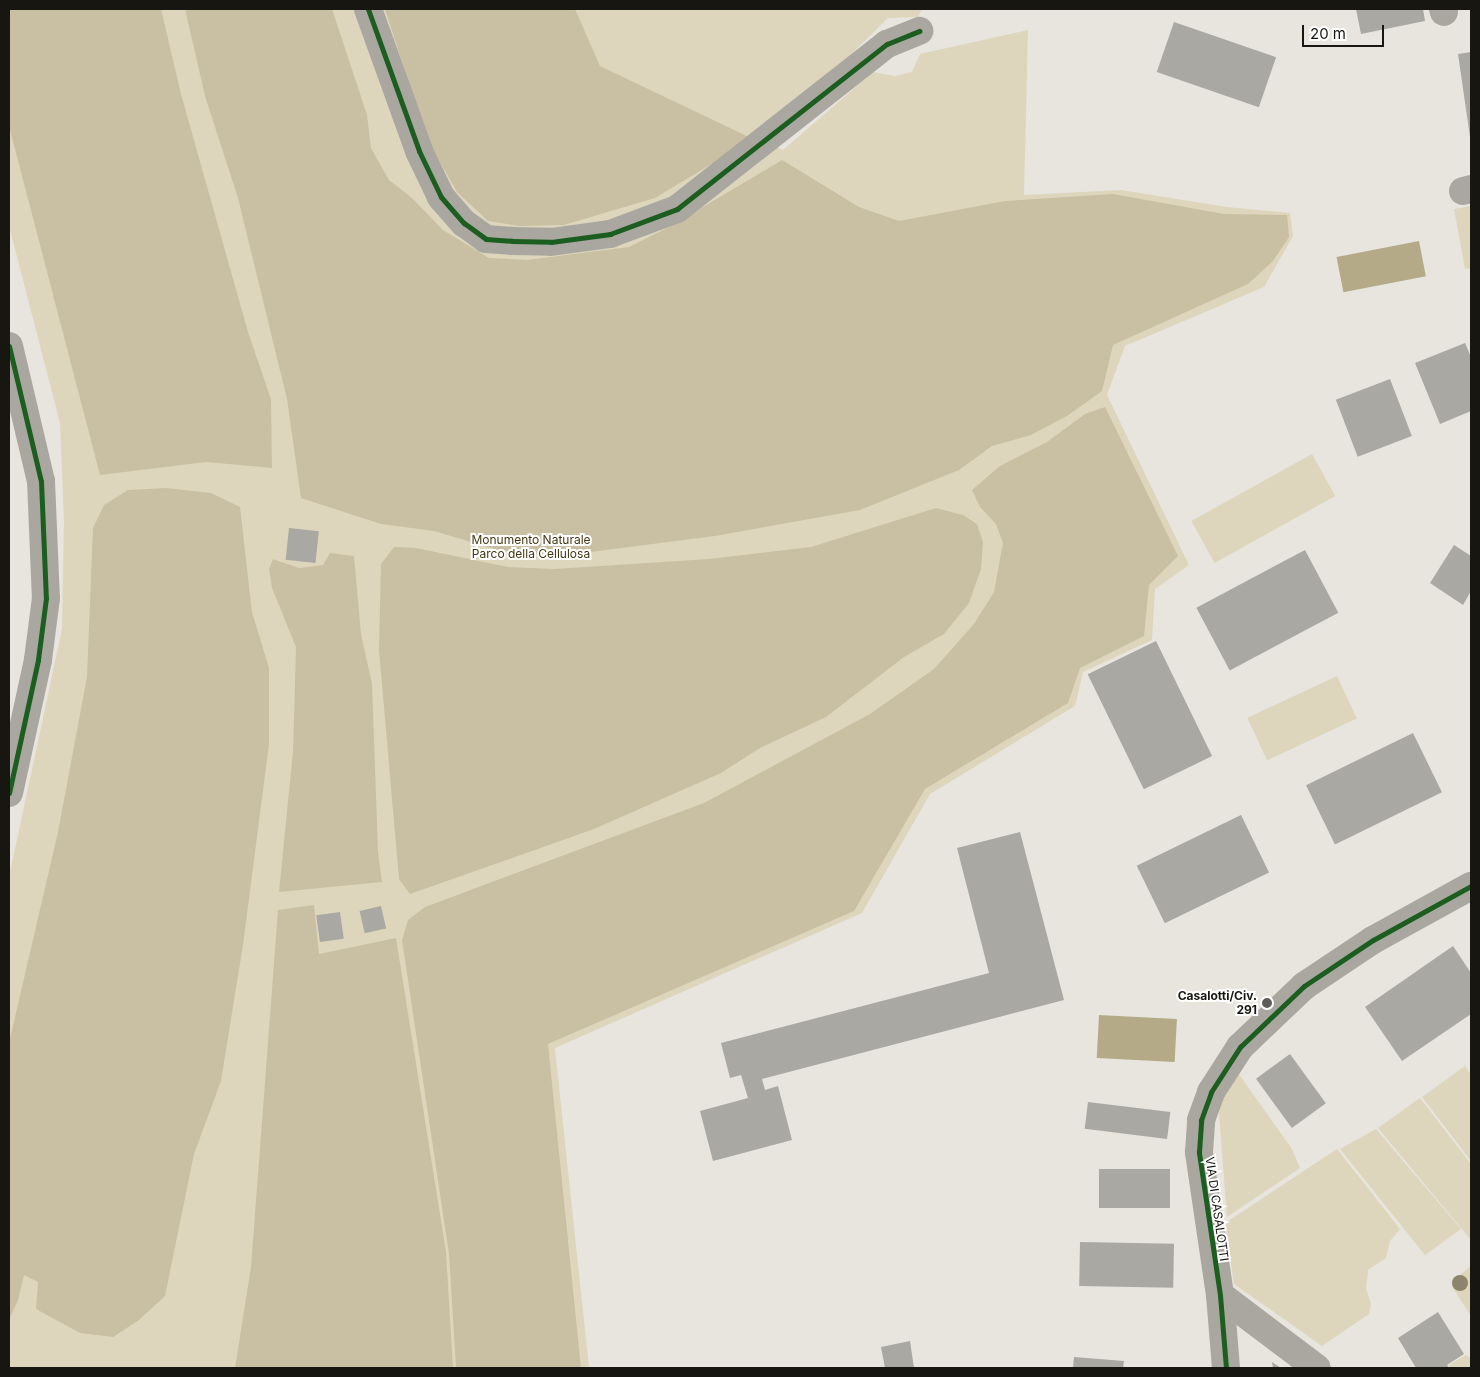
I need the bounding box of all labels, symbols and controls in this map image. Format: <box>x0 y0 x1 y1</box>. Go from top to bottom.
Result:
scale bar <box>1305 15 1388 47</box>
text: 20 m <box>1310 24 1346 43</box>
park label: Monumento Naturale Parco della Cellulosa <box>471 533 591 561</box>
place label: Casalotti/Civ. 291 <box>1178 989 1257 1017</box>
marker: Casalotti/Civ. 291 <box>1261 997 1273 1009</box>
street label: VIA DI CASALOTTI <box>1203 1156 1231 1262</box>

